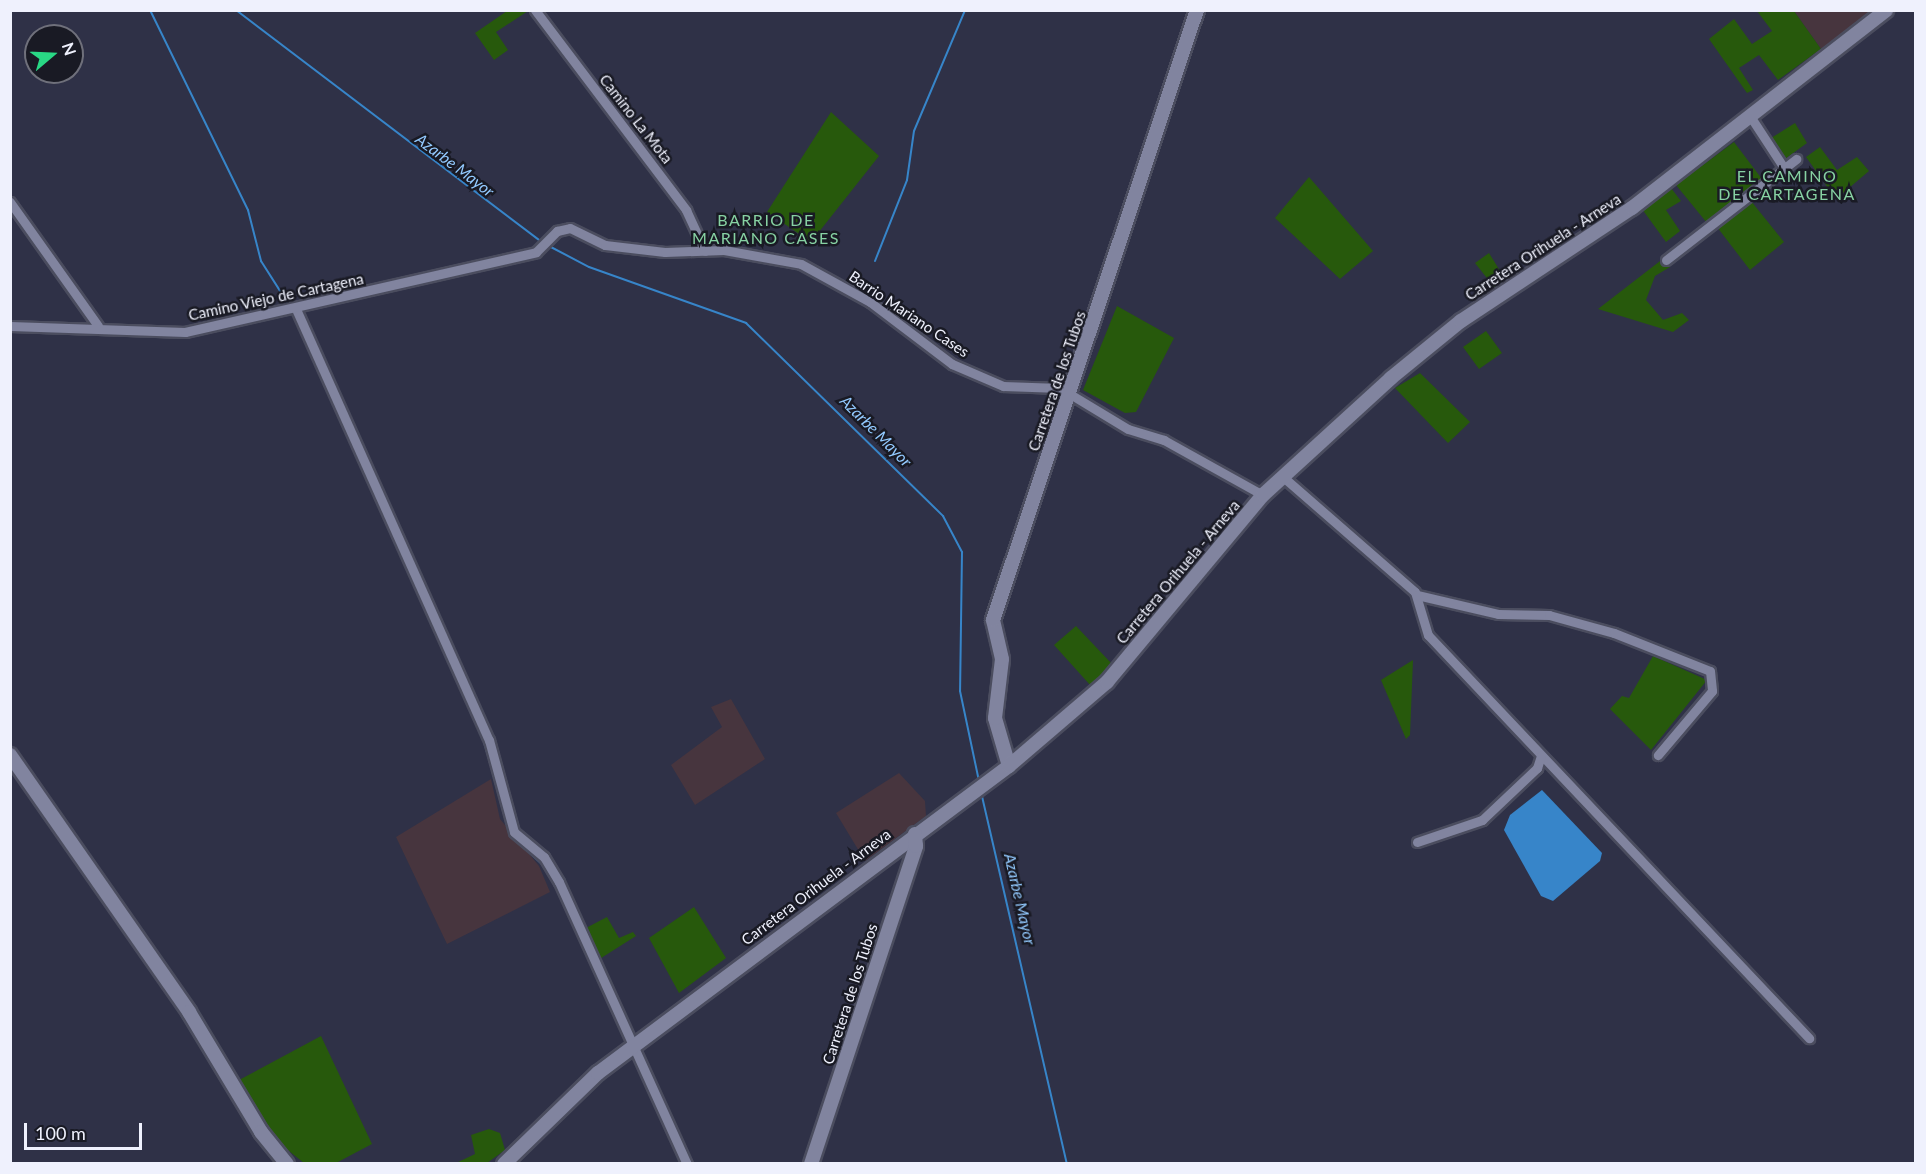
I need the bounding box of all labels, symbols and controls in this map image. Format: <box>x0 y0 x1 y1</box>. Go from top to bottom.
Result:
north arrow <box>24 24 84 84</box>
text: N <box>59 40 81 58</box>
street label: Camino La Mota <box>596 71 676 167</box>
water label: Azarbe Mayor <box>412 129 498 201</box>
district label: EL CAMINO DE CARTAGENA <box>1718 166 1856 204</box>
street label: Carretera Orihuela - Arneva <box>1462 190 1624 304</box>
district label: BARRIO DE MARIANO CASES <box>692 210 840 248</box>
street label: Barrio Mariano Cases <box>846 267 972 361</box>
street label: Camino Viejo de Cartagena <box>187 270 365 324</box>
street label: Carretera de los Tubos <box>1024 308 1090 454</box>
water label: Azarbe Mayor <box>836 391 916 471</box>
street label: Carretera Orihuela - Arneva <box>1112 496 1244 648</box>
street label: Carretera Orihuela - Arneva <box>738 825 894 949</box>
water label: Azarbe Mayor <box>1000 851 1040 947</box>
street label: Carretera de los Tubos <box>819 921 881 1067</box>
scale bar <box>27 1111 146 1149</box>
text: 100 m <box>35 1122 86 1144</box>

